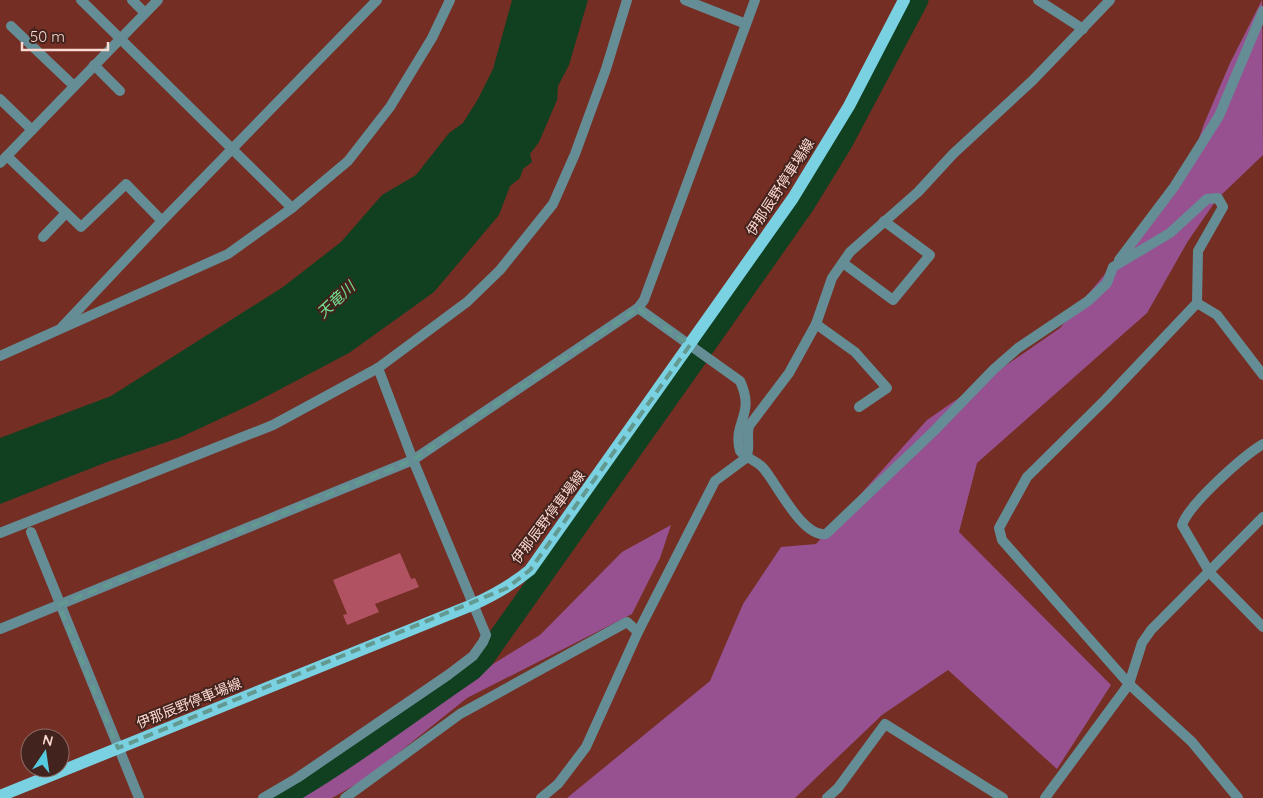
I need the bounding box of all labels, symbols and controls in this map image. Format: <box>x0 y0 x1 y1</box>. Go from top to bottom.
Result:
scale bar <box>22 20 109 52</box>
text: 50 m <box>30 27 65 46</box>
street label: 伊那辰野停車場線 <box>742 135 818 239</box>
water label: 天竜川 <box>313 276 360 322</box>
street label: 伊那辰野停車場線 <box>507 467 589 567</box>
street label: 伊那辰野停車場線 <box>134 674 244 732</box>
north arrow <box>20 728 70 778</box>
text: N <box>41 730 55 750</box>

